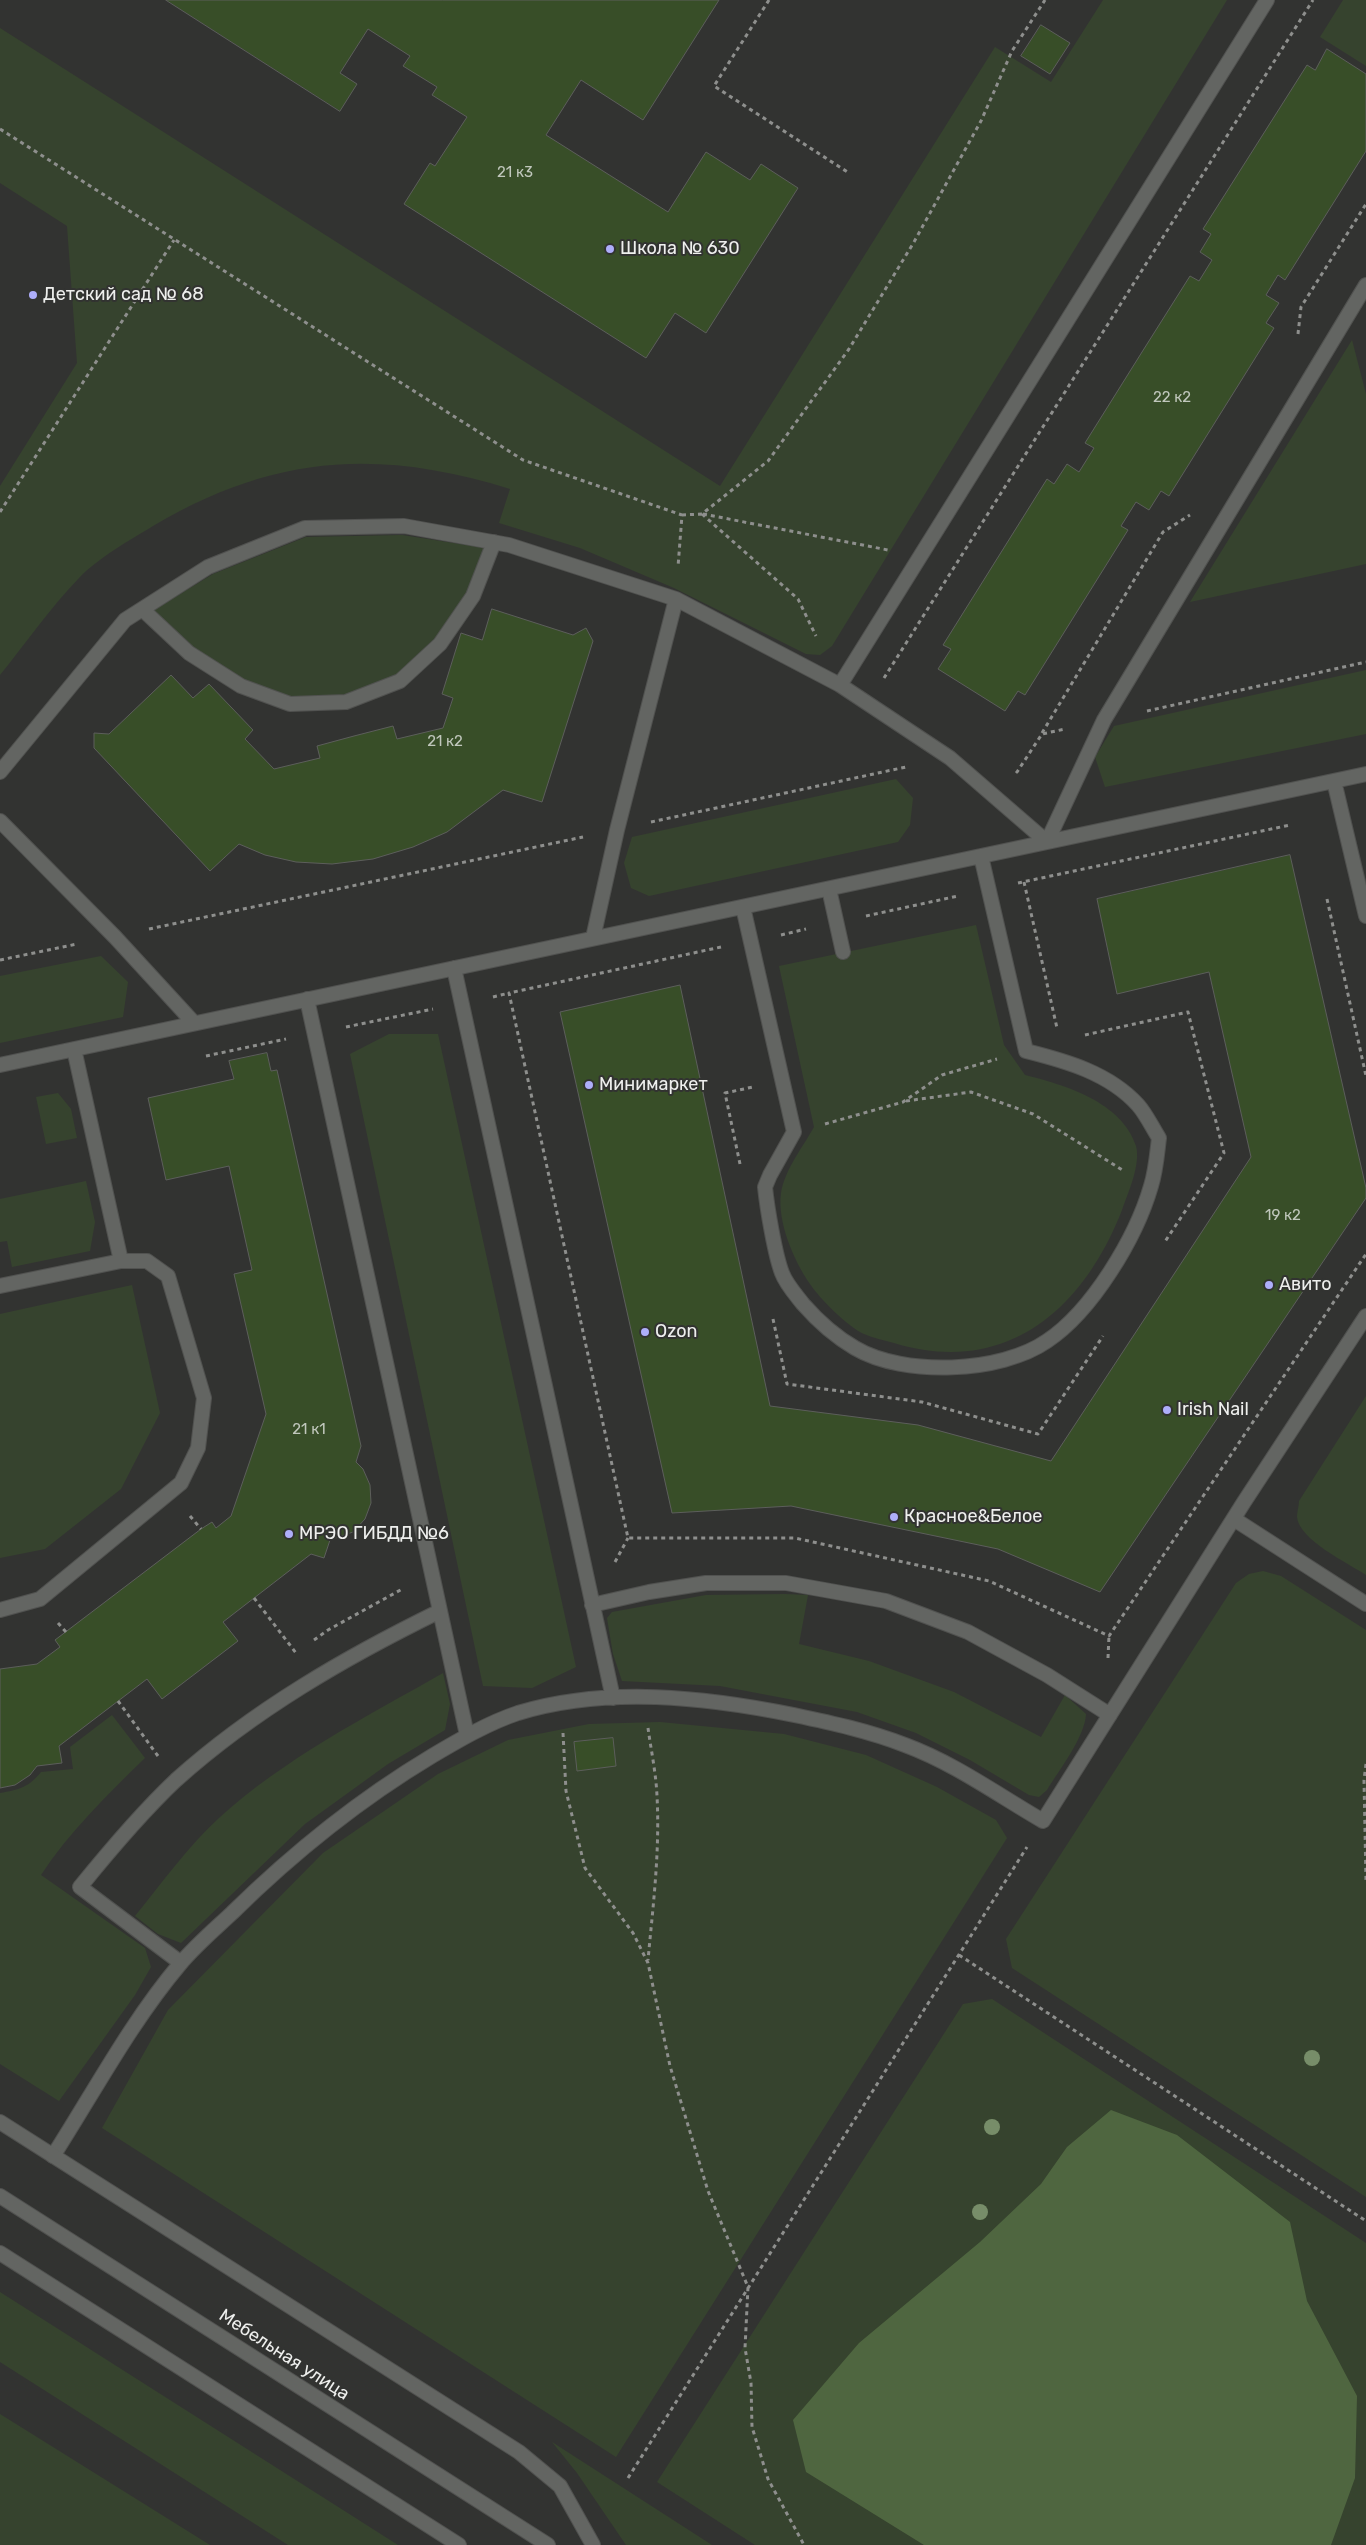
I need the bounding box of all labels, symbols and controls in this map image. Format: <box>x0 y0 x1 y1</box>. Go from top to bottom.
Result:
house number: 21 к3 <box>497 164 533 182</box>
place label: Школа № 630 <box>620 238 740 260</box>
marker: Школа № 630 <box>604 243 616 255</box>
place label: Детский сад № 68 <box>43 284 204 306</box>
marker: Детский сад № 68 <box>27 289 39 301</box>
house number: 22 к2 <box>1153 389 1191 407</box>
house number: 21 к2 <box>427 733 463 751</box>
place label: Минимаркет <box>599 1074 708 1096</box>
marker: Минимаркет <box>583 1079 595 1091</box>
house number: 19 к2 <box>1265 1207 1301 1225</box>
place label: Авито <box>1279 1274 1332 1296</box>
marker: Авито <box>1263 1279 1275 1291</box>
place label: Ozon <box>655 1321 697 1343</box>
marker: Ozon <box>639 1326 651 1338</box>
place label: Irish Nail <box>1177 1399 1249 1421</box>
marker: Irish Nail <box>1161 1404 1173 1416</box>
house number: 21 к1 <box>292 1421 326 1439</box>
place label: Красное&Белое <box>904 1506 1042 1528</box>
marker: Красное&Белое <box>888 1511 900 1523</box>
place label: МРЭО ГИБДД №6 <box>299 1523 449 1545</box>
marker: МРЭО ГИБДД №6 <box>283 1528 295 1540</box>
street label: Мебельная улица <box>215 2305 353 2405</box>

